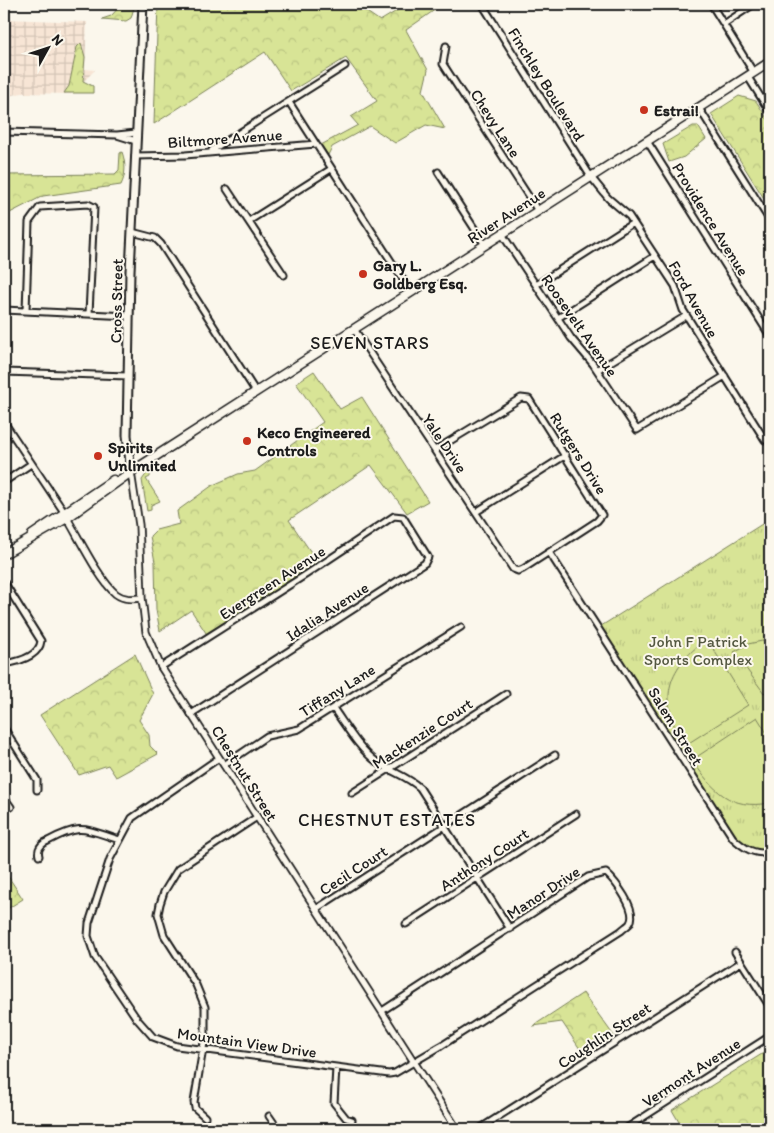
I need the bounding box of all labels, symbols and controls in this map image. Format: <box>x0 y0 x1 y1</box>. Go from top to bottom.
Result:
north arrow <box>22 22 72 72</box>
street label: Finchley Boulevard <box>504 24 589 145</box>
text: N <box>48 31 67 49</box>
street label: Chevy Lane <box>466 85 525 161</box>
place label: Estrai! <box>654 101 699 120</box>
marker: Estrai! <box>638 104 650 116</box>
street label: Biltmore Avenue <box>167 125 283 152</box>
street label: Providence Avenue <box>668 159 753 279</box>
street label: River Avenue <box>464 183 549 248</box>
place label: Gary L. Goldberg Esq. <box>373 256 468 294</box>
street label: Ford Avenue <box>665 257 723 341</box>
street label: Cross Street <box>106 258 127 344</box>
marker: Gary L. Goldberg Esq. <box>357 268 369 280</box>
street label: Roosevelt Avenue <box>537 270 622 380</box>
district label: SEVEN STARS <box>310 332 430 354</box>
street label: Rutgers Drive <box>546 409 611 498</box>
street label: Yale Drive <box>418 410 471 477</box>
place label: Keco Engineered Controls <box>257 423 371 460</box>
marker: Keco Engineered Controls <box>241 435 253 447</box>
place label: Spirits Unlimited <box>108 438 177 475</box>
marker: Spirits Unlimited <box>92 450 104 462</box>
street label: Evergreen Avenue <box>216 541 329 624</box>
street label: Idalia Avenue <box>282 578 372 645</box>
park label: John F Patrick Sports Complex <box>644 632 752 669</box>
street label: Tiffany Lane <box>296 660 379 721</box>
street label: Salem Street <box>644 684 707 769</box>
street label: Mackenzie Court <box>369 694 476 773</box>
street label: Chestnut Street <box>207 722 282 825</box>
district label: CHESTNUT ESTATES <box>298 809 476 831</box>
street label: Anthony Court <box>436 824 532 895</box>
street label: Cecil Court <box>316 841 391 899</box>
street label: Manor Drive <box>503 862 583 923</box>
street label: Coughlin Street <box>554 998 654 1073</box>
street label: Mountain View Drive <box>176 1023 318 1062</box>
street label: Vermont Avenue <box>639 1034 744 1111</box>

